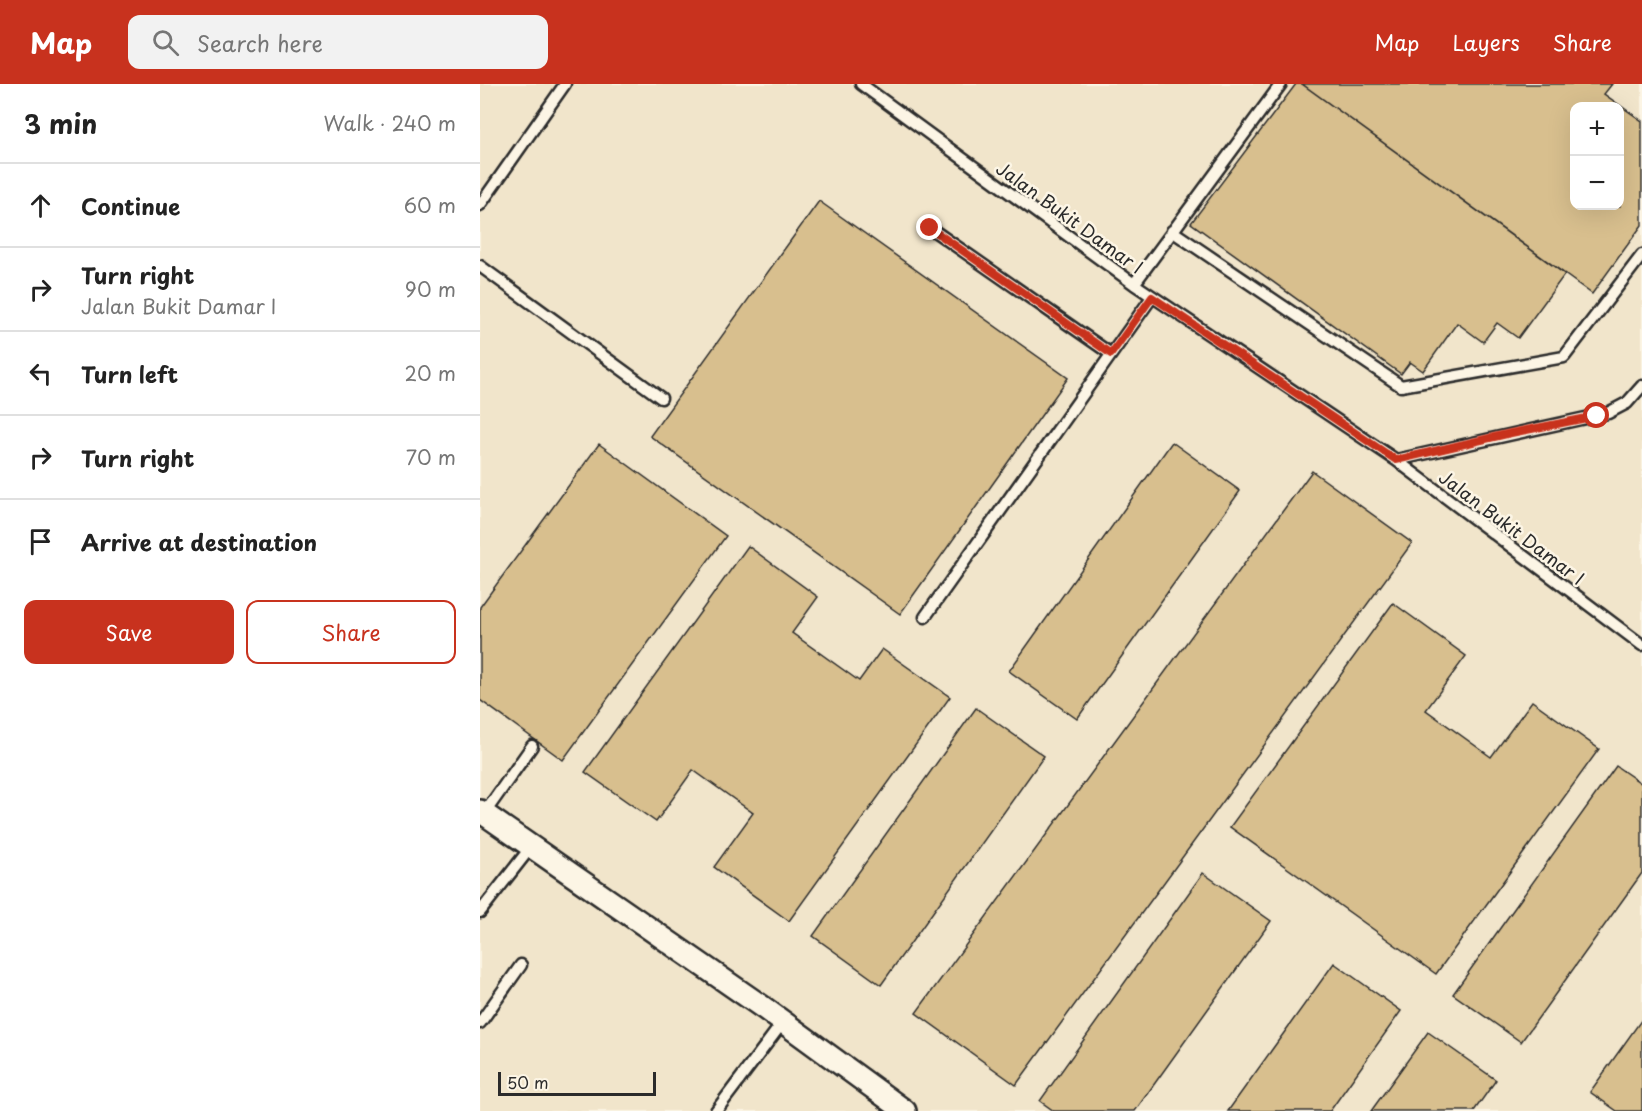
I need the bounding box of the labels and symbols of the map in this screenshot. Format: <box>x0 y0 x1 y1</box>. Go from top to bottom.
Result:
street label: Jalan Bukit Damar I <box>991 154 1149 280</box>
route end <box>916 214 942 240</box>
route start <box>1583 402 1609 428</box>
street label: Jalan Bukit Damar I <box>1434 463 1590 591</box>
scale bar <box>498 1069 656 1096</box>

